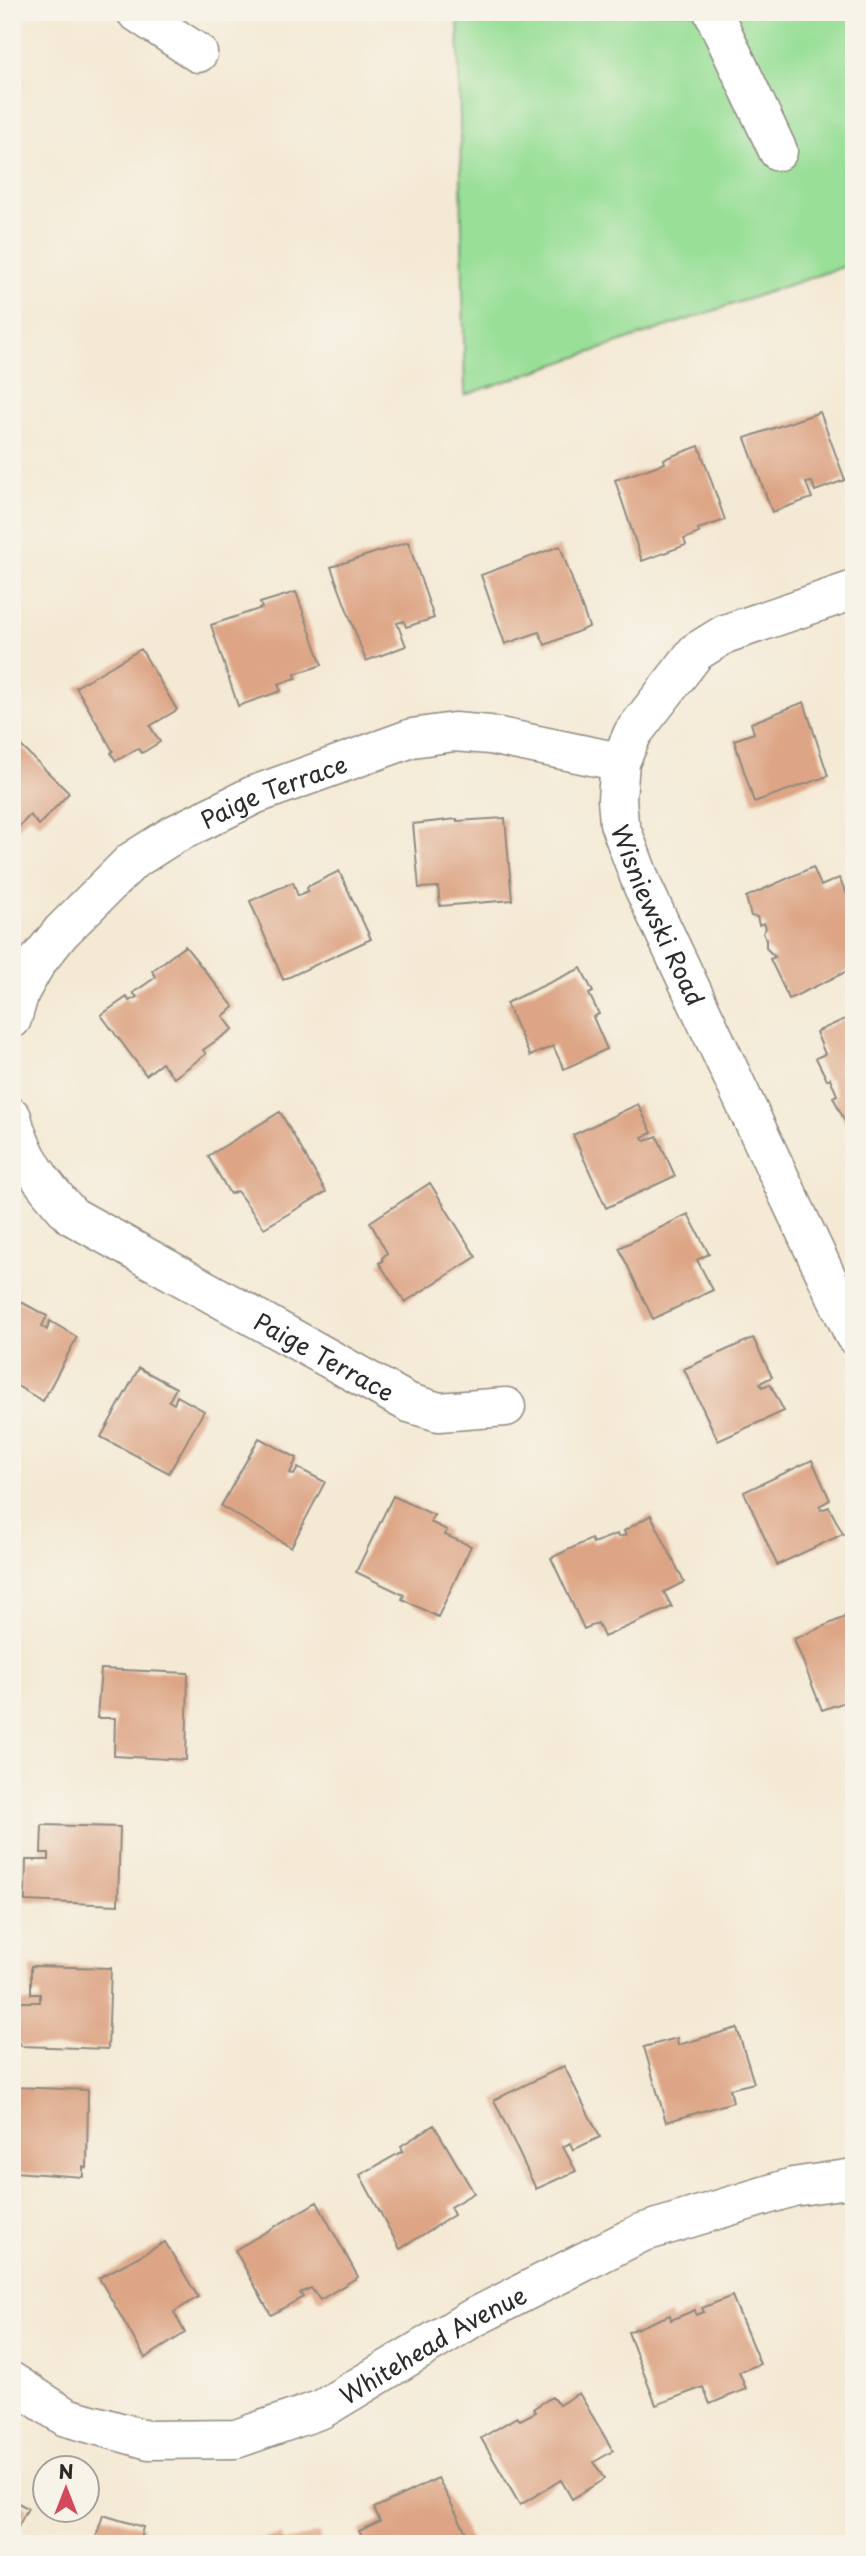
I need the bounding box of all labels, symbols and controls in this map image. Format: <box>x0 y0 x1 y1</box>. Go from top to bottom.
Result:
street label: Paige Terrace <box>194 745 352 837</box>
street label: Wisniewski Road <box>603 819 714 1011</box>
street label: Paige Terrace <box>248 1303 401 1410</box>
street label: Whitehead Avenue <box>333 2276 532 2412</box>
north arrow <box>32 2454 102 2524</box>
text: N <box>58 2457 74 2485</box>

